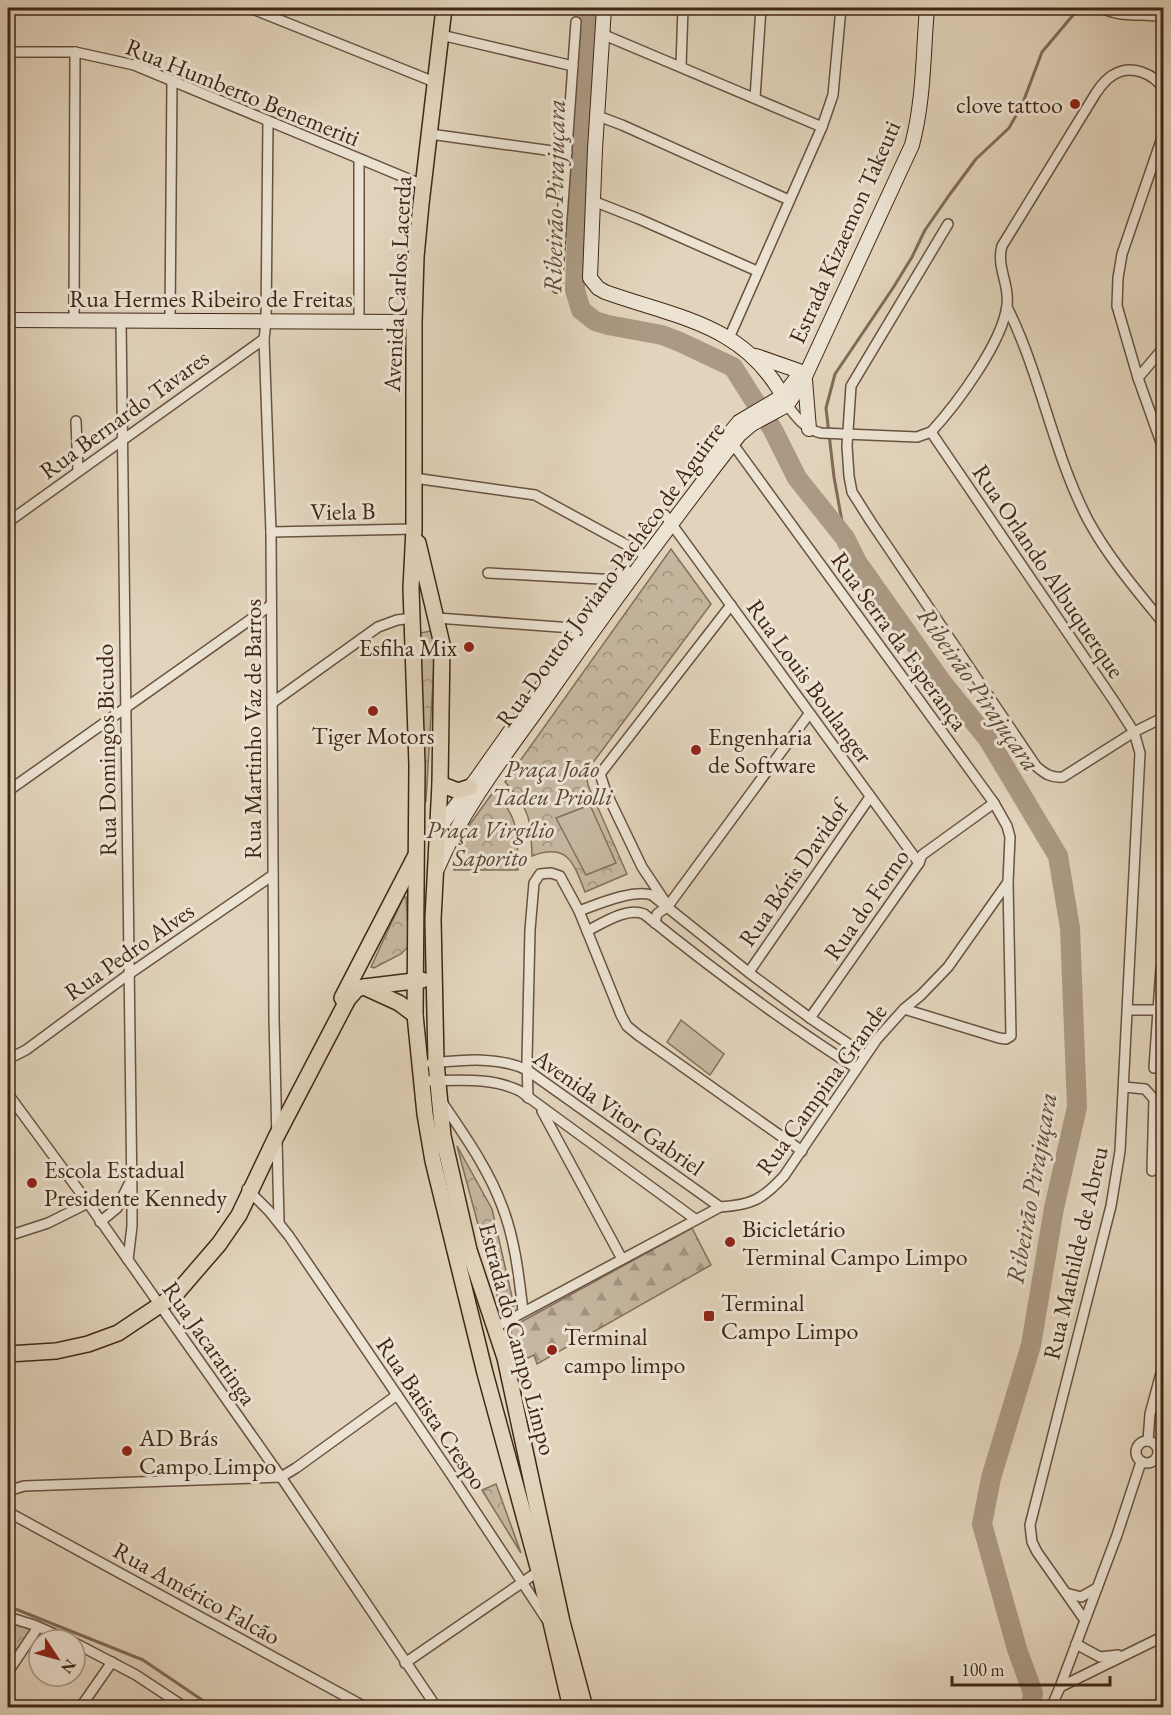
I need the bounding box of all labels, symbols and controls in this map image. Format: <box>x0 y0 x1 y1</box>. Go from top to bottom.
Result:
street label: Rua Humberto Benemeriti <box>121 31 365 153</box>
place label: clove tattoo <box>956 89 1063 120</box>
marker: clove tattoo <box>1068 97 1082 111</box>
water label: Ribeirão Pirajuçara <box>535 99 573 293</box>
street label: Estrada Kizaemon Takeuti <box>781 116 907 348</box>
street label: Avenida Carlos Lacerda <box>376 175 418 394</box>
street label: Rua Hermes Ribeiro de Freitas <box>69 283 353 314</box>
street label: Rua Bernardo Tavares <box>33 342 215 486</box>
street label: Rua Doutor Joviano Pachêco de Aguirre <box>489 415 731 733</box>
street label: Rua Orlando Albuquerque <box>966 458 1132 684</box>
street label: Viela B <box>310 495 376 527</box>
street label: Rua Serra da Esperança <box>825 545 976 737</box>
street label: Rua Louis Boulanger <box>740 593 880 769</box>
street label: Rua Martinho Vaz de Barros <box>237 599 268 859</box>
water label: Ribeirão Pirajuçara <box>910 600 1048 778</box>
place label: Esfiha Mix <box>359 632 458 663</box>
marker: Esfiha Mix <box>462 640 476 654</box>
street label: Rua Domingos Bicudo <box>89 643 123 857</box>
marker: Tiger Motors <box>366 704 380 718</box>
place label: Tiger Motors <box>312 720 434 751</box>
place label: Engenharia de Software <box>708 721 816 780</box>
marker: Engenharia de Software <box>689 743 703 757</box>
park label: Praça João Tadeu Priolli <box>492 753 613 812</box>
street label: Rua Bóris Davidof <box>731 791 857 952</box>
park label: Praça Virgílio Saporito <box>426 814 554 873</box>
street label: Rua do Forno <box>816 842 916 966</box>
street label: Rua Pedro Alves <box>58 895 200 1007</box>
street label: Rua Campina Grande <box>748 997 894 1181</box>
street label: Avenida Vitor Gabriel <box>527 1041 711 1183</box>
water label: Ribeirão Pirajuçara <box>997 1090 1065 1286</box>
street label: Rua Mathilde de Abreu <box>1035 1143 1115 1363</box>
place label: Escola Estadual Presidente Kennedy <box>44 1154 227 1213</box>
marker: Escola Estadual Presidente Kennedy <box>25 1176 39 1190</box>
place label: Bicicletário Terminal Campo Limpo <box>742 1213 968 1272</box>
street label: Estrada do Campo Limpo <box>472 1220 564 1459</box>
marker: Bicicletário Terminal Campo Limpo <box>723 1235 737 1249</box>
street label: Rua Jacaratinga <box>156 1275 264 1411</box>
place label: Terminal Campo Limpo <box>721 1287 858 1346</box>
marker: Terminal Campo Limpo <box>702 1309 716 1323</box>
place label: Terminal campo limpo <box>564 1321 686 1380</box>
street label: Rua Batista Crespo <box>370 1331 495 1495</box>
marker: Terminal campo limpo <box>545 1343 559 1357</box>
place label: AD Brás Campo Limpo <box>138 1422 276 1481</box>
marker: AD Brás Campo Limpo <box>120 1444 134 1458</box>
street label: Rua Américo Falcão <box>108 1534 286 1652</box>
north arrow <box>27 1628 87 1688</box>
scale bar <box>952 1649 1110 1687</box>
text: N <box>56 1655 81 1678</box>
text: 100 m <box>961 1658 1005 1681</box>

